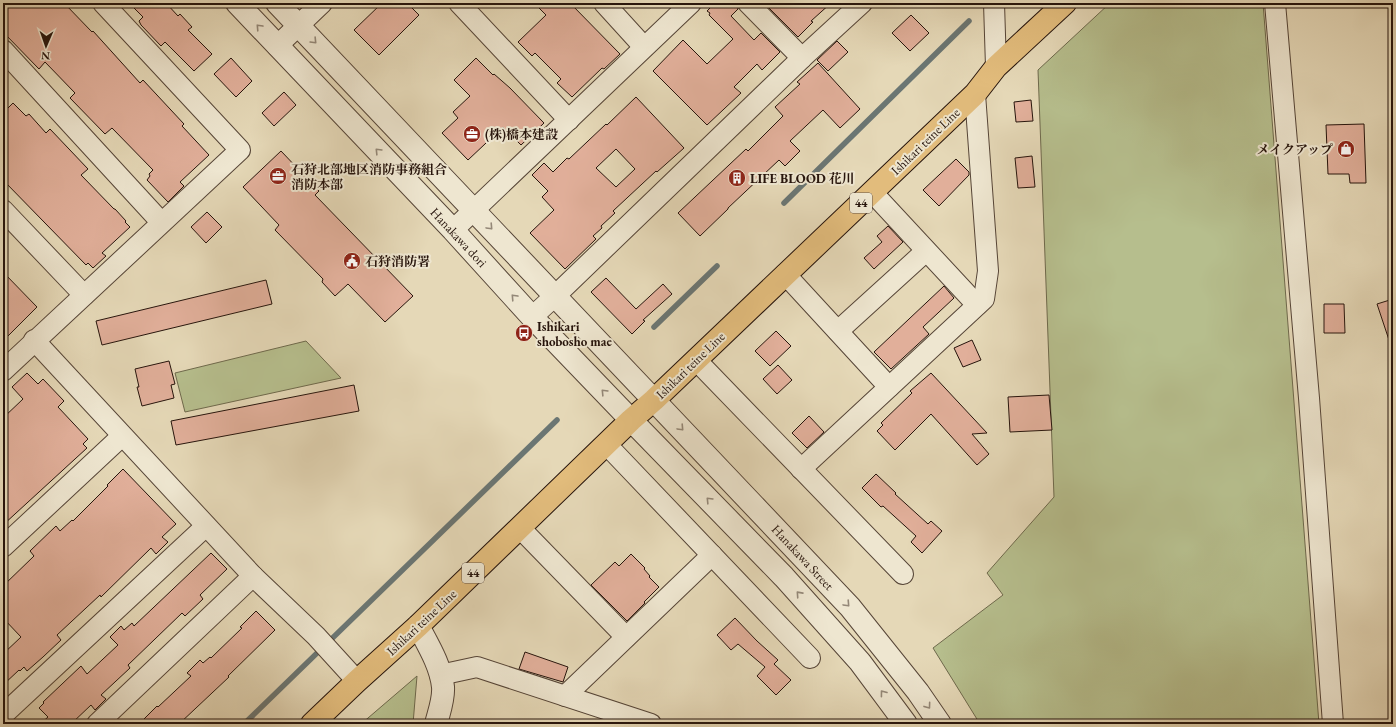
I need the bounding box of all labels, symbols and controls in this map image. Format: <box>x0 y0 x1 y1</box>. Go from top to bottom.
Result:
one-way arrow <box>256 24 264 32</box>
north arrow <box>26 26 66 66</box>
one-way arrow <box>309 37 316 44</box>
text: N <box>41 49 50 63</box>
street label: Ishikari teine Line <box>887 104 963 179</box>
office icon: (株)橋本建設 <box>462 124 482 144</box>
place label: (株)橋本建設 <box>485 126 558 143</box>
shop icon: メイクアップ <box>1336 139 1356 159</box>
place label: メイクアップ <box>1256 141 1333 158</box>
one-way arrow <box>376 149 383 156</box>
place label: 石狩北部地区消防事務組合 消防本部 <box>291 161 447 193</box>
office icon: 石狩北部地区消防事務組合 消防本部 <box>268 166 288 186</box>
building icon: LIFE BLOOD 花川 <box>727 168 747 188</box>
place label: LIFE BLOOD 花川 <box>750 170 855 187</box>
road number: 44 <box>850 193 872 213</box>
street label: Hanakawa dori <box>427 204 491 271</box>
one-way arrow <box>485 222 493 230</box>
public building icon: 石狩消防署 <box>342 251 362 271</box>
place label: 石狩消防署 <box>365 253 430 270</box>
one-way arrow <box>512 295 519 302</box>
place label: Ishikari shobosho mae <box>537 318 613 350</box>
bus stop icon: Ishikari shobosho mae <box>514 323 534 343</box>
street label: Ishikari teine Line <box>652 328 728 403</box>
one-way arrow <box>601 389 609 397</box>
one-way arrow <box>676 423 683 431</box>
one-way arrow <box>706 497 714 505</box>
street label: Hanakawa Street <box>768 521 837 594</box>
road number: 44 <box>462 563 484 583</box>
street label: Ishikari teine Line <box>383 586 460 659</box>
one-way arrow <box>796 591 803 598</box>
one-way arrow <box>842 599 850 607</box>
one-way arrow <box>880 690 887 697</box>
one-way arrow <box>923 702 930 709</box>

